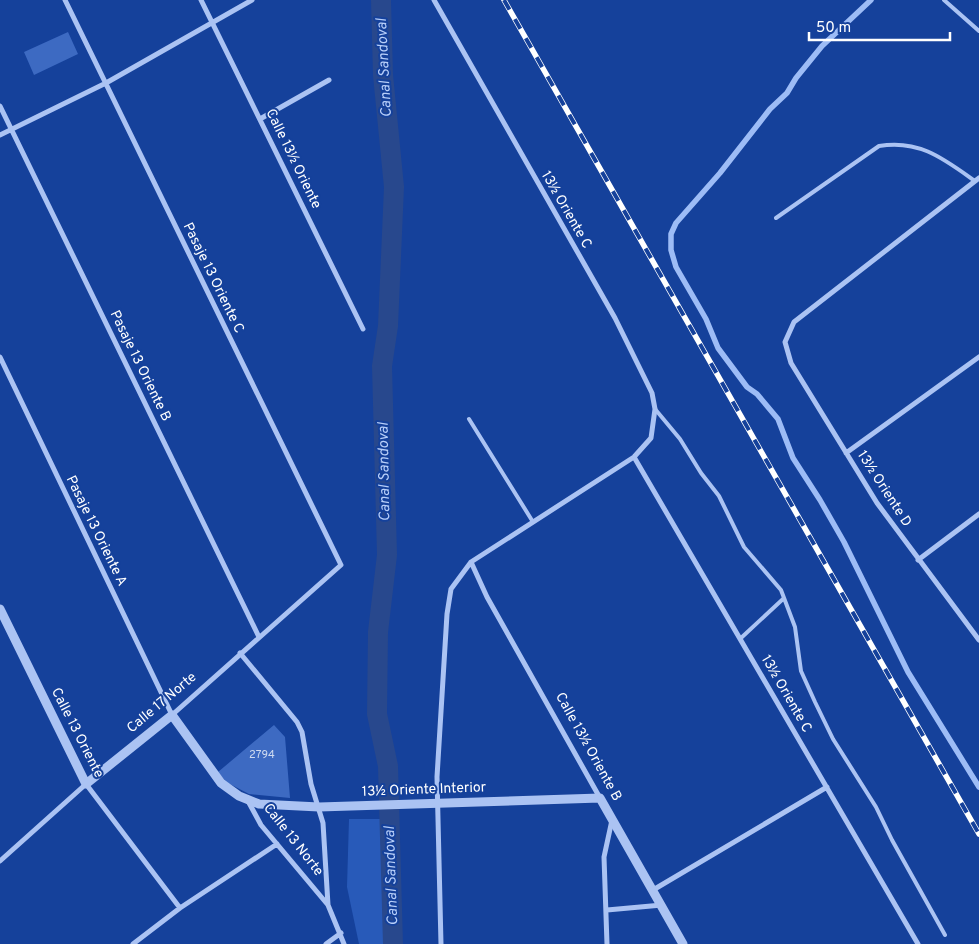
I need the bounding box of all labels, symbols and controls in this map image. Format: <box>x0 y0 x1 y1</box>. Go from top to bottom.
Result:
scale bar <box>809 10 950 42</box>
water label: Canal Sandoval <box>373 17 397 118</box>
text: 50 m <box>816 19 851 38</box>
street label: Calle 13½ Oriente <box>261 106 325 212</box>
street label: 13½ Oriente C <box>537 168 595 252</box>
street label: Pasaje 13 Oriente C <box>179 220 247 336</box>
street label: Pasaje 13 Oriente B <box>106 308 174 424</box>
water label: Canal Sandoval <box>375 421 395 522</box>
street label: 13½ Oriente D <box>853 448 915 530</box>
street label: Pasaje 13 Oriente A <box>62 473 130 589</box>
street label: 13½ Oriente C <box>757 652 815 736</box>
street label: Calle 17 Norte <box>124 669 200 737</box>
street label: Calle 13 Oriente <box>47 685 107 781</box>
street label: Calle 13½ Oriente B <box>551 690 625 804</box>
house number: 2794 <box>249 748 275 762</box>
street label: 13½ Oriente Interior <box>362 779 487 801</box>
street label: Calle 13 Norte <box>259 800 327 880</box>
water label: Canal Sandoval <box>381 825 403 926</box>

